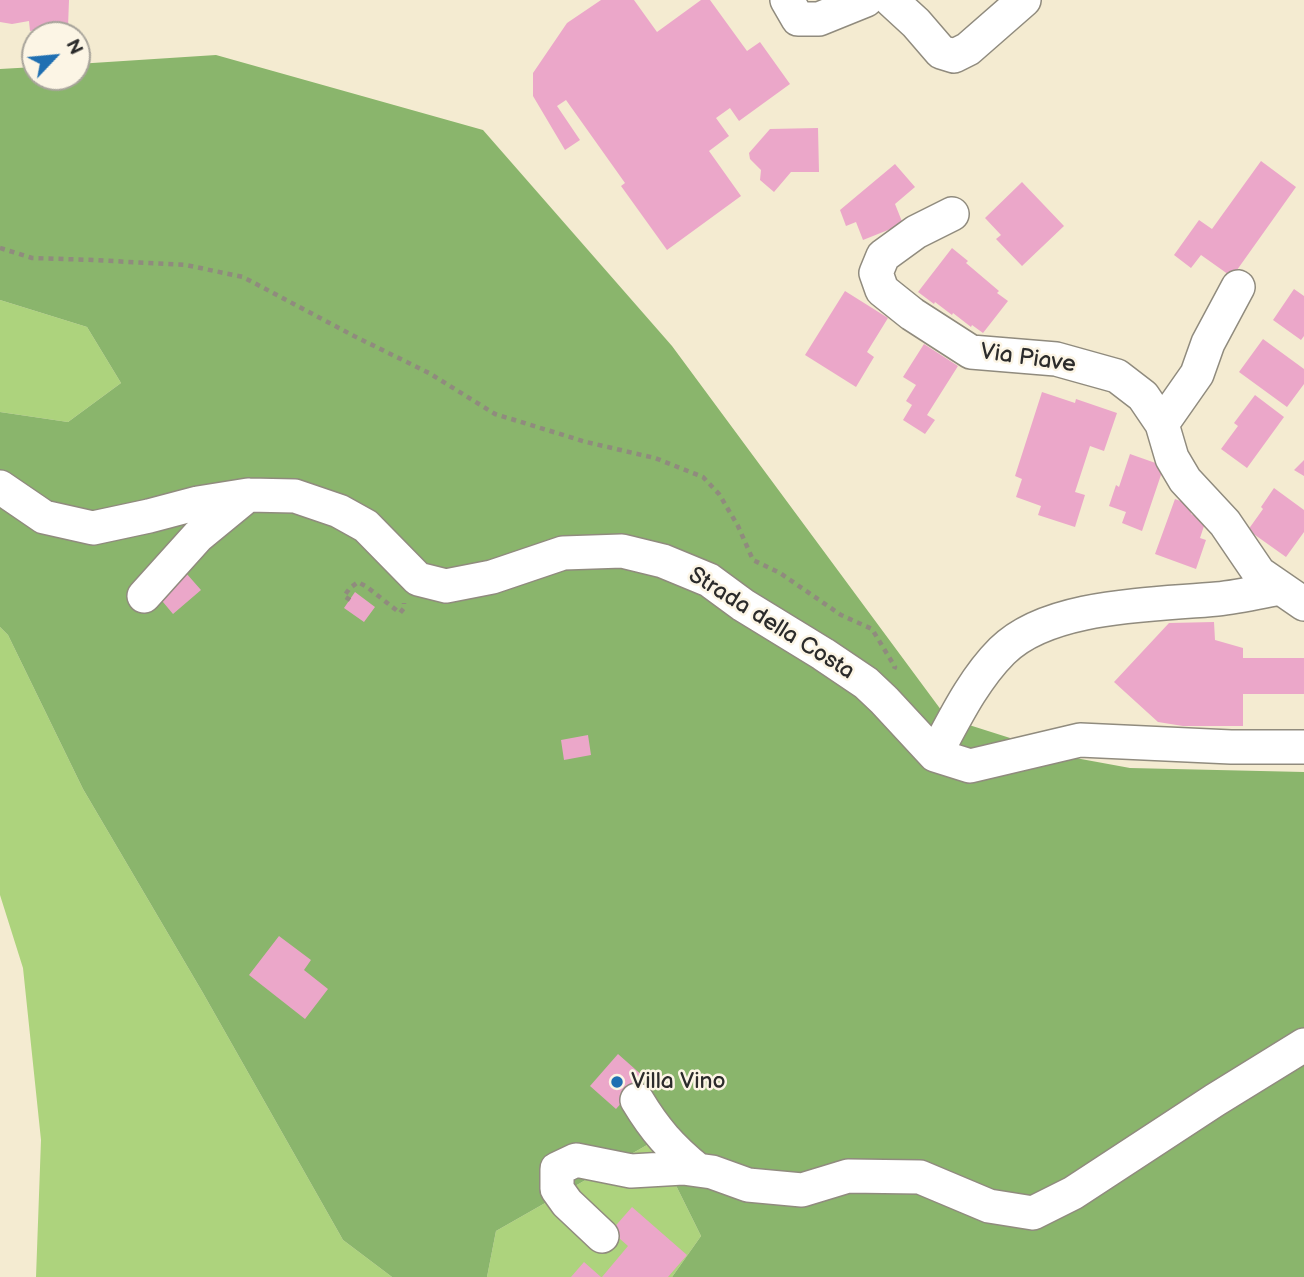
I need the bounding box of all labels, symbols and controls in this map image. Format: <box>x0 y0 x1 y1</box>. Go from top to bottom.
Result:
north arrow <box>21 21 91 91</box>
text: N <box>60 36 87 59</box>
street label: Via Piave <box>978 339 1078 379</box>
street label: Strada della Costa <box>683 562 859 686</box>
place label: Villa Vino <box>631 1068 726 1096</box>
marker: Villa Vino <box>609 1074 625 1090</box>

